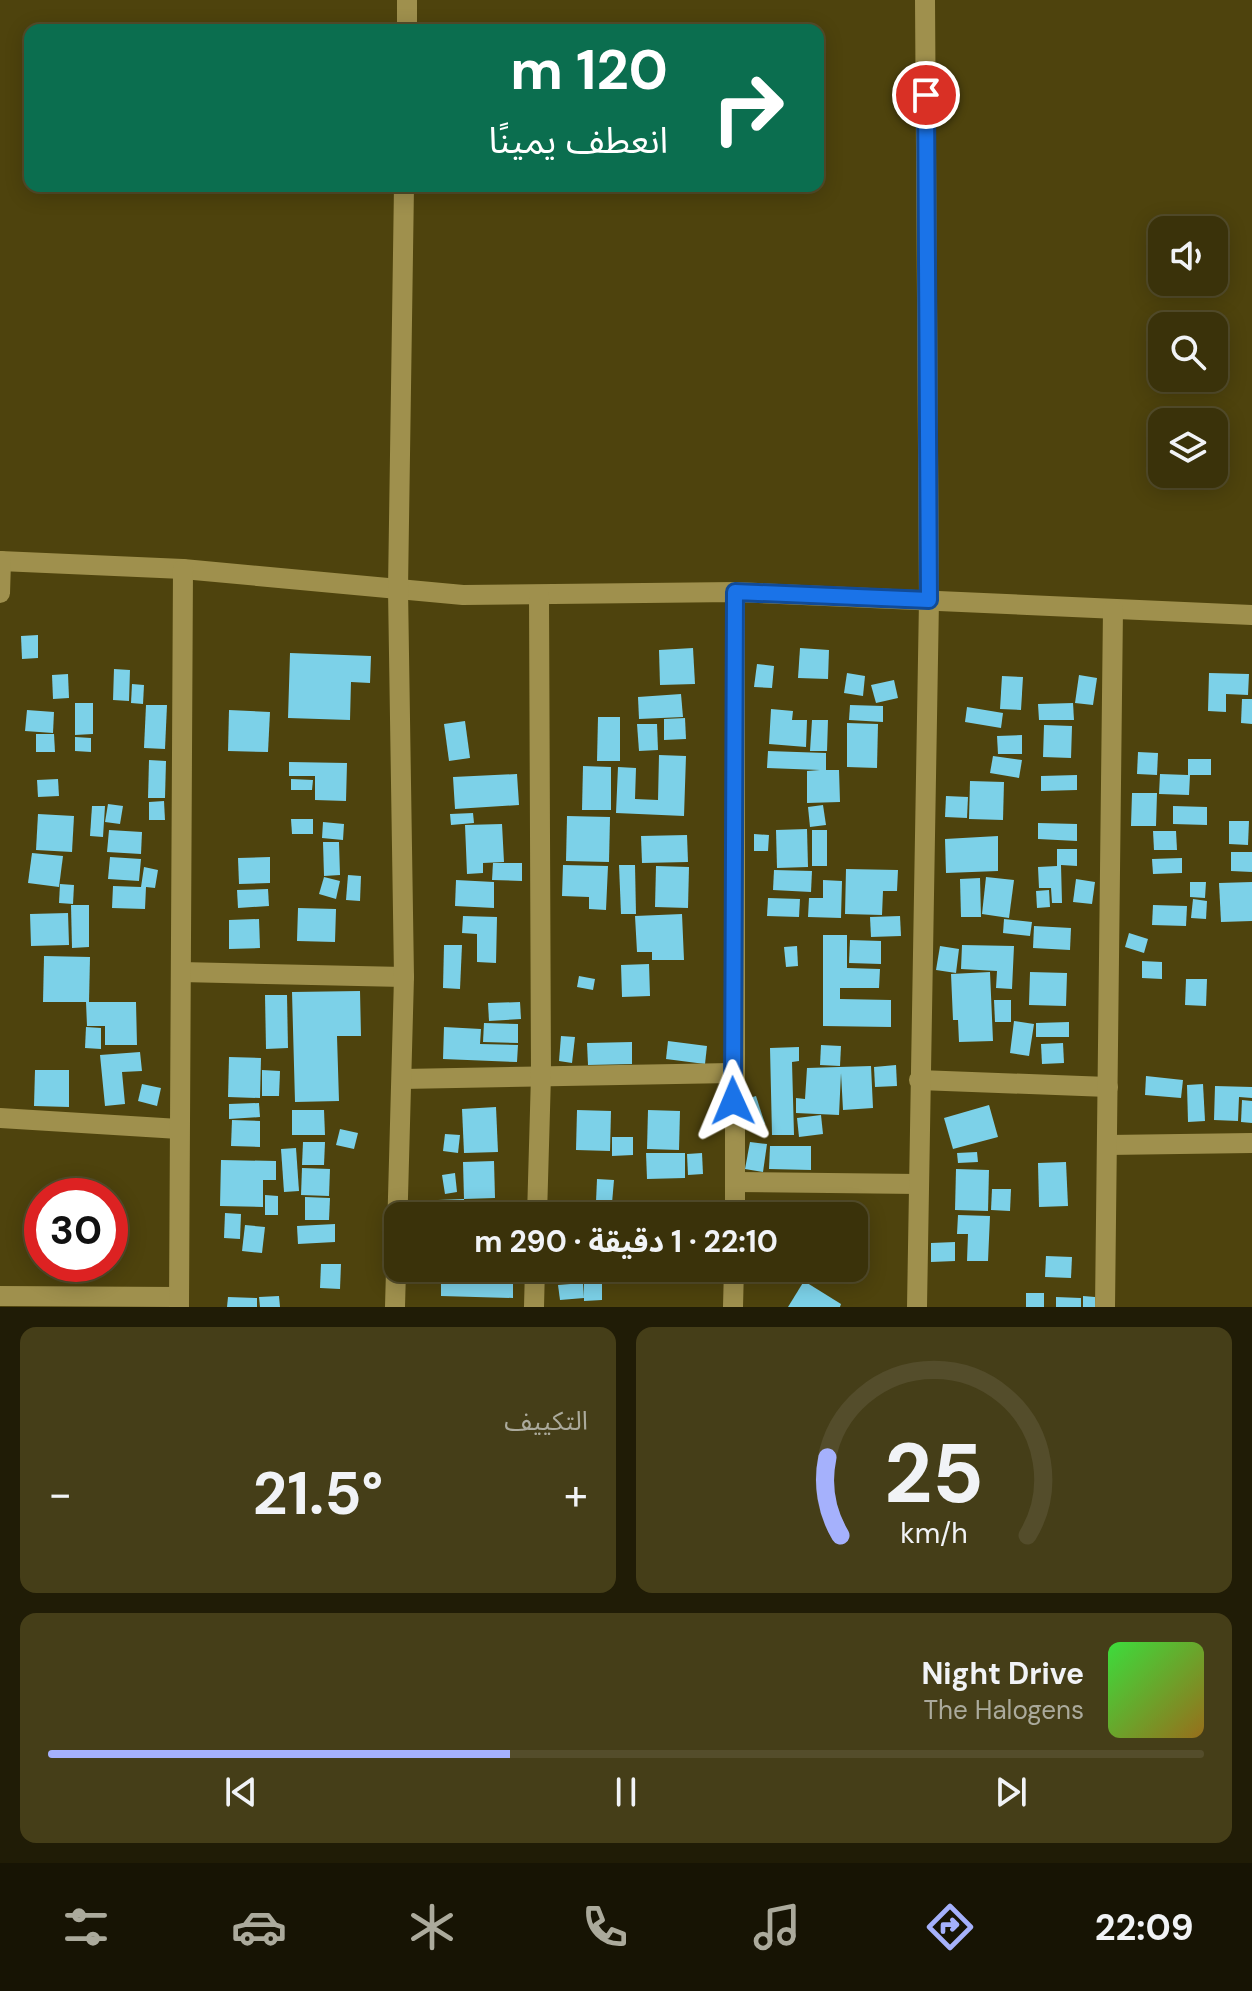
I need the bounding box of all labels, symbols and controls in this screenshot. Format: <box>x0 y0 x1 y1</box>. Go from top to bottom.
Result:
text: 120 m <box>510 33 668 106</box>
icon: right <box>696 56 800 160</box>
pin <box>892 61 960 129</box>
icon: arrive <box>904 73 948 117</box>
text: انعطف يمينًا <box>489 117 668 164</box>
map controls <box>1148 216 1228 488</box>
button: sound <box>1148 216 1228 296</box>
button: search <box>1148 312 1228 392</box>
button: layers <box>1148 408 1228 488</box>
position arrow <box>691 1059 775 1143</box>
speed limit sign: 30 <box>24 1178 128 1282</box>
text: 22:10 · 1 دقيقة · 290 m <box>474 1222 778 1261</box>
text: التكييف <box>504 1404 588 1438</box>
text: 25 <box>884 1419 984 1528</box>
text: 21.5° <box>253 1454 383 1533</box>
text: − <box>48 1465 72 1523</box>
text: + <box>564 1465 588 1523</box>
text: km/h <box>900 1515 968 1552</box>
text: Night Drive <box>921 1654 1084 1693</box>
text: The Halogens <box>924 1693 1084 1727</box>
icon: previous <box>219 1770 263 1814</box>
icon: pause <box>604 1770 648 1814</box>
icon: next <box>989 1770 1033 1814</box>
icon: filters <box>58 1899 114 1955</box>
icon: car <box>231 1899 287 1955</box>
icon: climate <box>404 1899 460 1955</box>
icon: phone <box>577 1899 633 1955</box>
icon: music <box>749 1899 805 1955</box>
icon: directions <box>922 1899 978 1955</box>
text: 22:09 <box>1095 1904 1194 1951</box>

